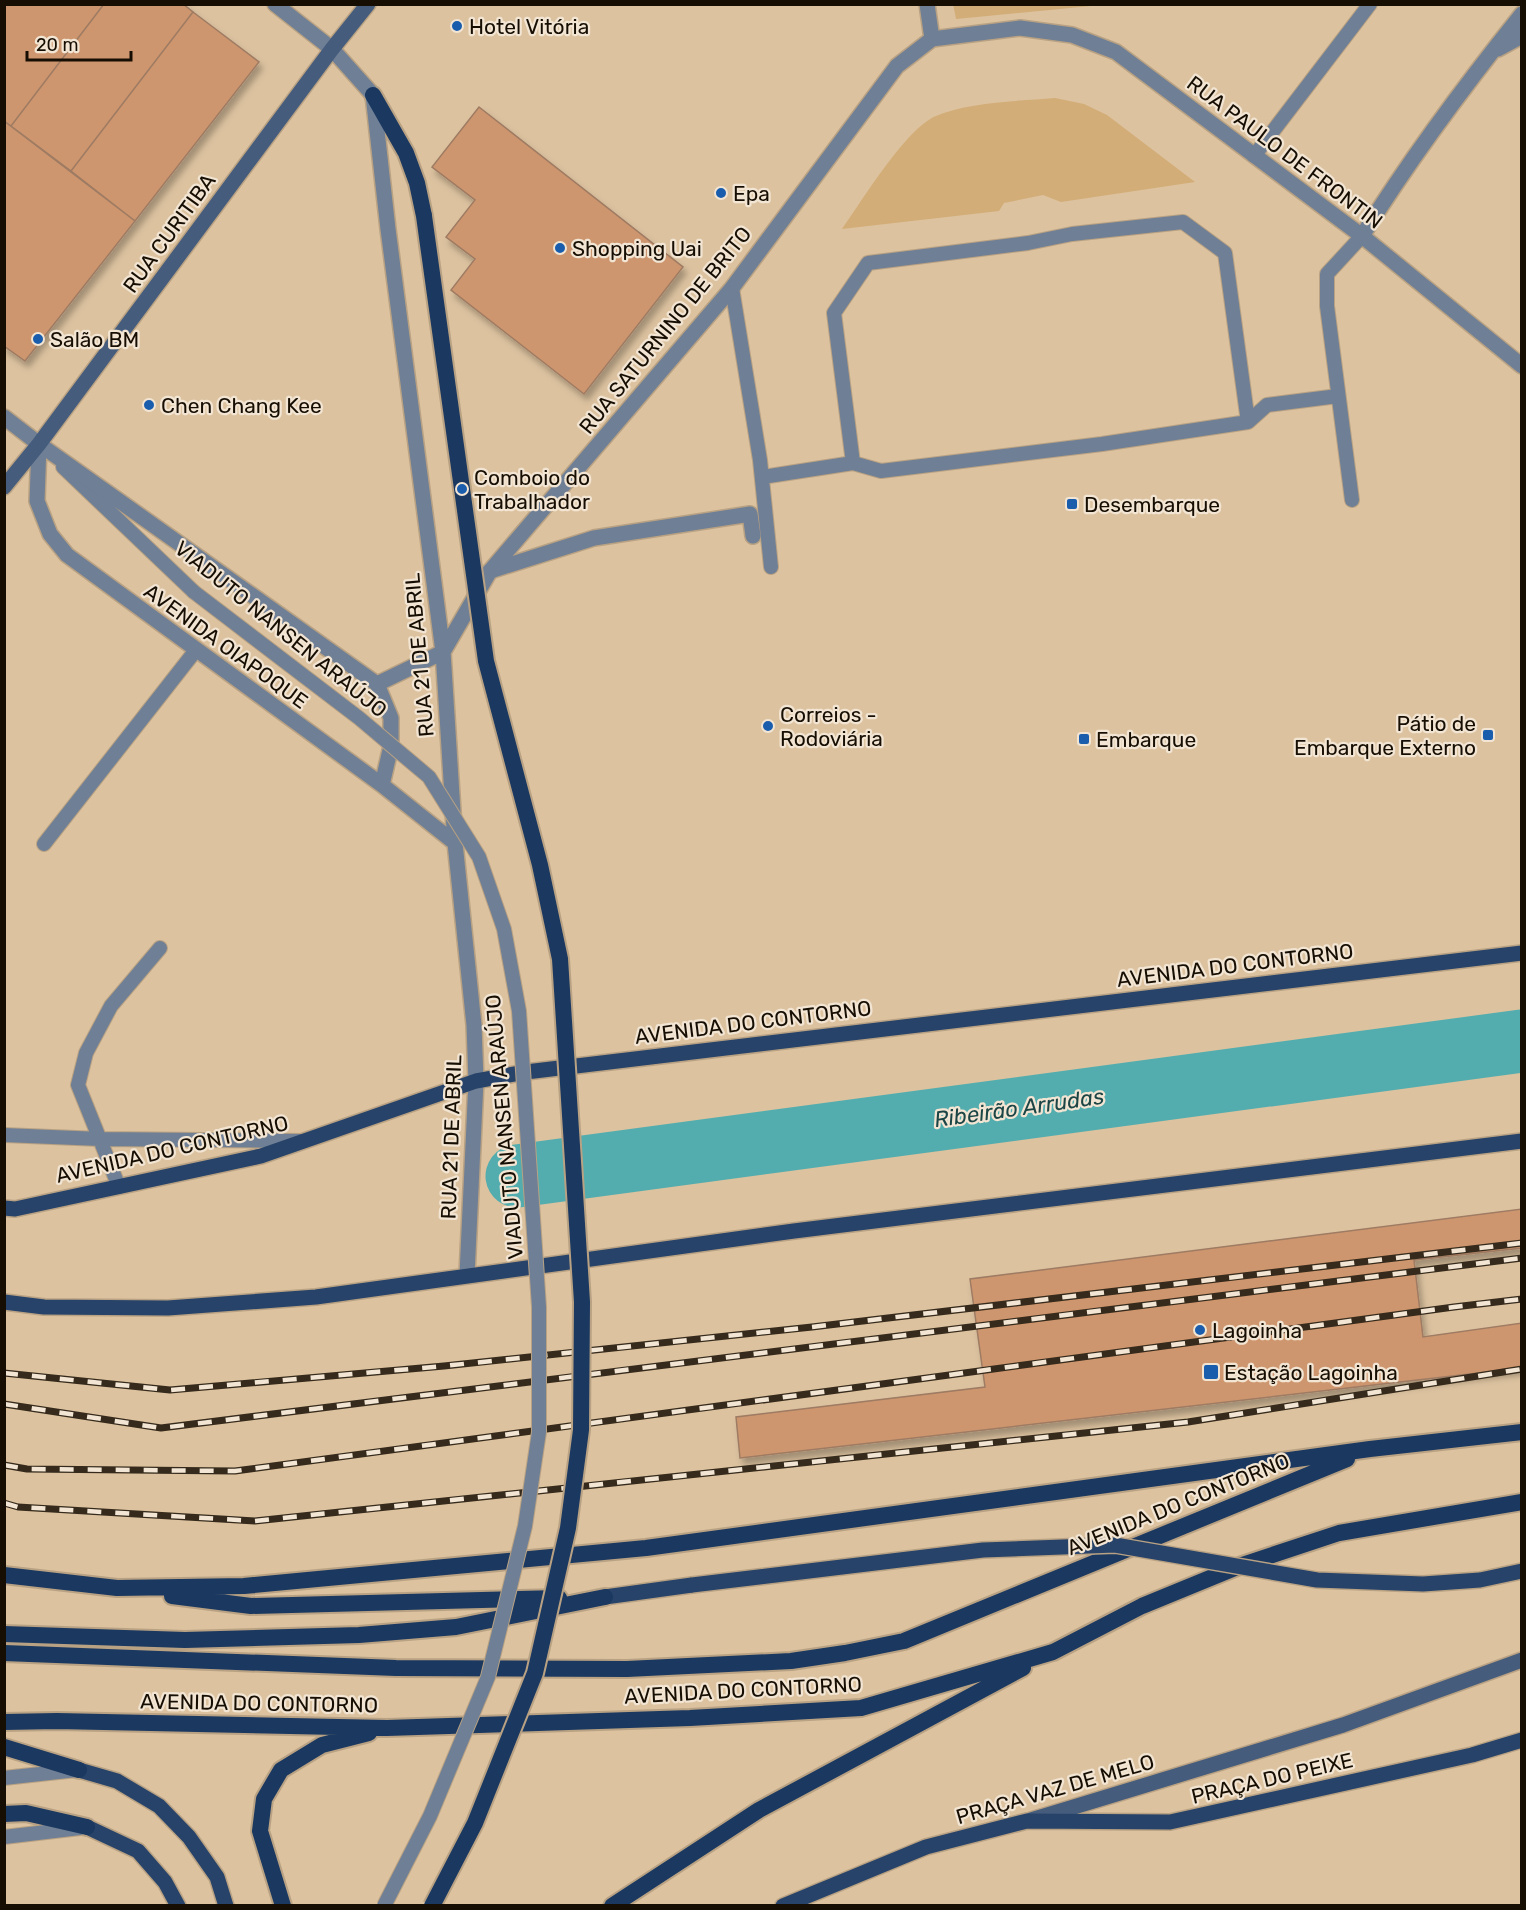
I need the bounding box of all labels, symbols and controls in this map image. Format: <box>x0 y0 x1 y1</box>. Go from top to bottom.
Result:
place label: Hotel Vitória <box>469 14 589 39</box>
marker: Hotel Vitória <box>450 19 464 33</box>
scale bar <box>27 24 130 62</box>
text: 20 m <box>36 34 78 56</box>
street label: RUA PAULO DE FRONTIN <box>1182 70 1388 234</box>
street label: RUA CURITIBA <box>117 169 221 297</box>
place label: Epa <box>733 181 770 206</box>
marker: Epa <box>714 186 728 200</box>
street label: RUA SATURNINO DE BRITO <box>574 221 756 439</box>
place label: Shopping Uai <box>572 236 702 261</box>
marker: Shopping Uai <box>553 241 567 255</box>
place label: Salão BM <box>50 327 139 352</box>
marker: Salão BM <box>31 332 45 346</box>
place label: Chen Chang Kee <box>161 393 322 418</box>
marker: Chen Chang Kee <box>142 398 156 412</box>
place label: Comboio do Trabalhador <box>474 465 590 514</box>
marker: Comboio do Trabalhador <box>455 482 469 496</box>
place label: Desembarque <box>1084 492 1220 517</box>
marker: Desembarque <box>1065 497 1079 511</box>
street label: VIADUTO NANSEN ARAÚJO <box>170 536 392 722</box>
street label: RUA 21 DE ABRIL <box>399 572 439 738</box>
street label: AVENIDA OIAPOQUE <box>139 578 313 714</box>
place label: Correios - Rodoviária <box>780 702 883 751</box>
place label: Pátio de Embarque Externo <box>1294 711 1476 760</box>
marker: Correios - Rodoviária <box>761 719 775 733</box>
place label: Embarque <box>1096 727 1196 752</box>
marker: Pátio de Embarque Externo <box>1481 728 1495 742</box>
marker: Embarque <box>1077 732 1091 746</box>
street label: AVENIDA DO CONTORNO <box>1115 938 1355 992</box>
street label: VIADUTO NANSEN ARAÚJO <box>480 993 528 1261</box>
street label: AVENIDA DO CONTORNO <box>633 995 873 1049</box>
street label: RUA 21 DE ABRIL <box>436 1054 466 1220</box>
water label: Ribeirão Arrudas <box>932 1083 1106 1133</box>
street label: AVENIDA DO CONTORNO <box>53 1110 291 1188</box>
place label: Lagoinha <box>1212 1318 1302 1343</box>
marker: Lagoinha <box>1193 1323 1207 1337</box>
place label: Estação Lagoinha <box>1224 1360 1398 1385</box>
marker: Estação Lagoinha <box>1202 1363 1220 1381</box>
street label: AVENIDA DO CONTORNO <box>1063 1448 1293 1560</box>
street label: AVENIDA DO CONTORNO <box>624 1671 862 1709</box>
street label: AVENIDA DO CONTORNO <box>140 1688 378 1718</box>
street label: PRAÇA DO PEIXE <box>1189 1747 1355 1809</box>
street label: PRAÇA VAZ DE MELO <box>953 1749 1157 1829</box>

